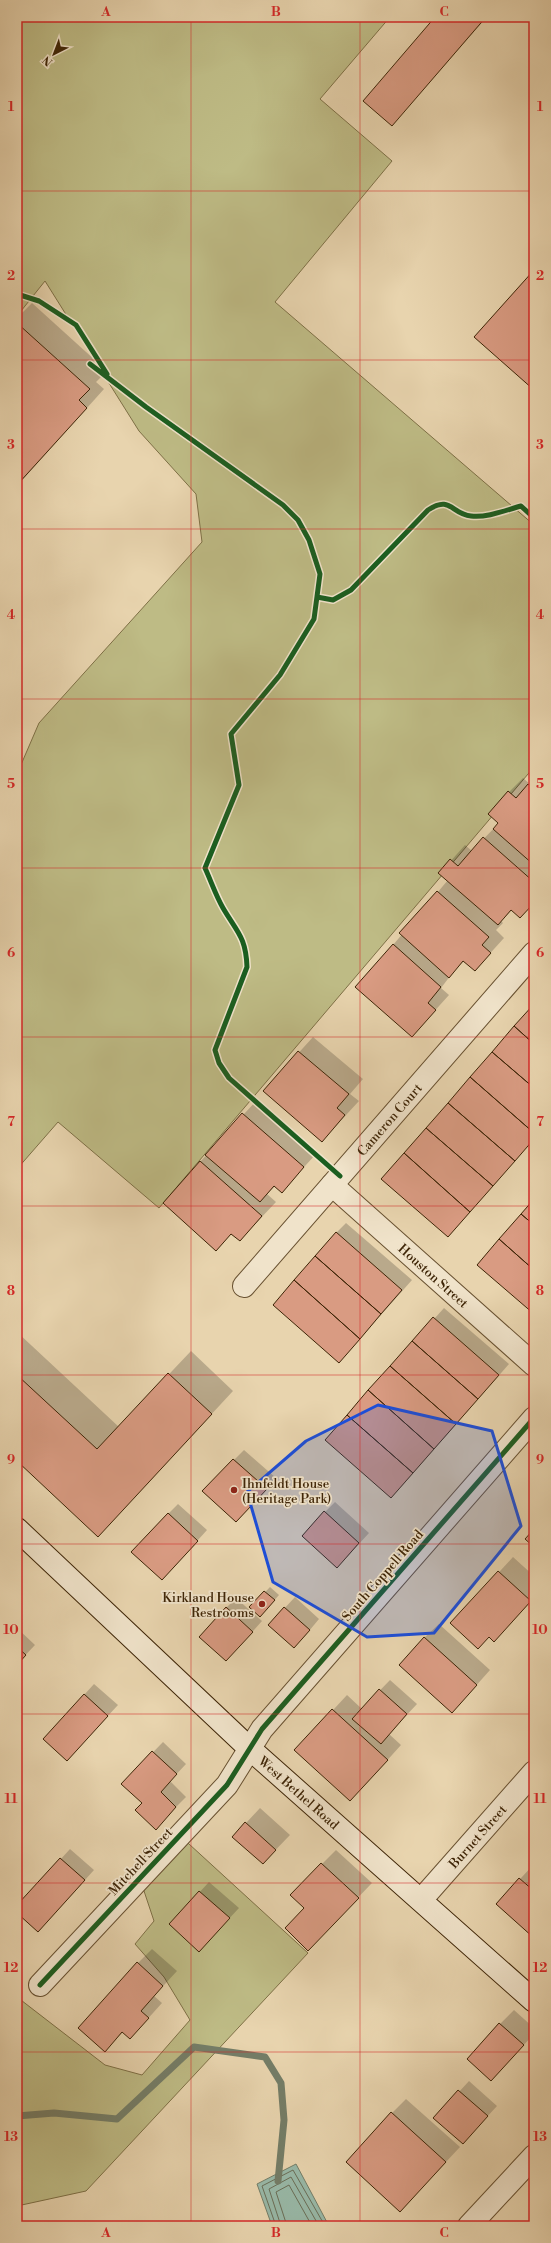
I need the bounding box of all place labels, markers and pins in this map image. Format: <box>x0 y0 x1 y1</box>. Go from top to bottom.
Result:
place label: Ihnfeldt House (Heritage Park) <box>242 1476 331 1507</box>
marker: Ihnfeldt House (Heritage Park) <box>229 1485 239 1495</box>
place label: Kirkland House Restrooms <box>162 1590 254 1621</box>
marker: Kirkland House Restrooms <box>257 1599 267 1609</box>

